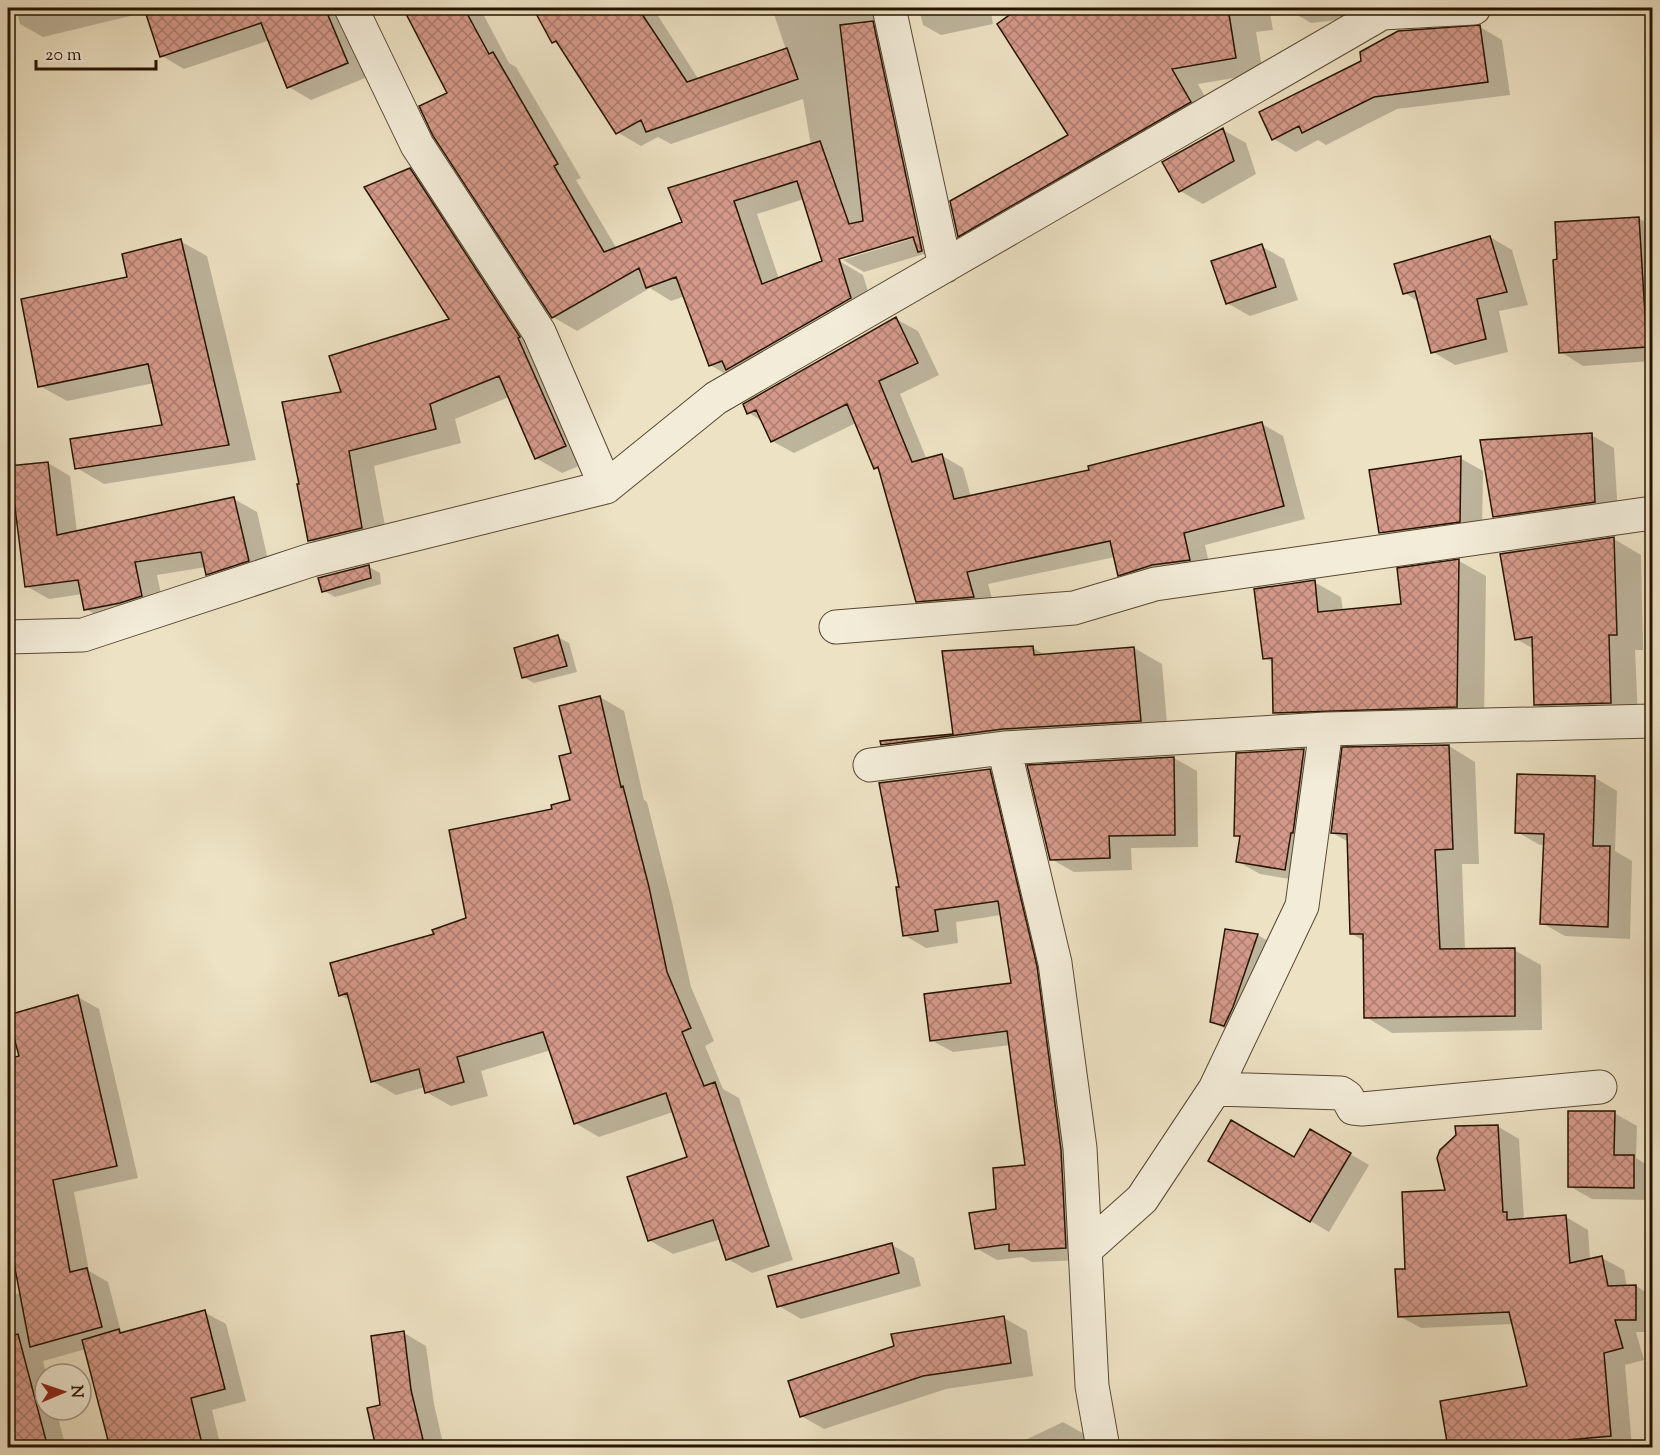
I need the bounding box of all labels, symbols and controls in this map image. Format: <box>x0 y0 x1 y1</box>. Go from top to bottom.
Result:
scale bar <box>36 33 156 71</box>
text: 20 m <box>45 43 82 69</box>
north arrow <box>33 1362 93 1422</box>
text: N <box>64 1385 87 1399</box>

